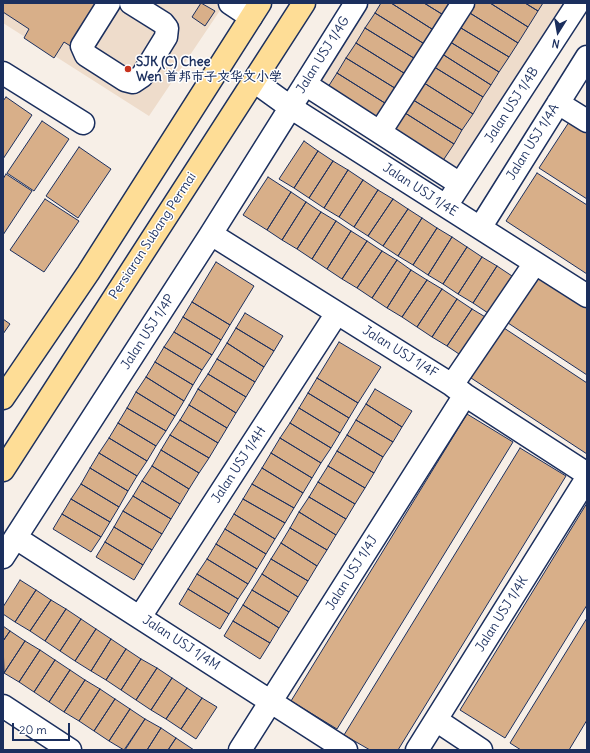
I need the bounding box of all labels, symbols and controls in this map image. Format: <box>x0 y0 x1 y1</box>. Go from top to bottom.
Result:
north arrow <box>538 12 578 52</box>
street label: Jalan USJ 1/4G <box>293 14 353 96</box>
text: N <box>551 36 561 51</box>
place label: SJK (C) Chee Wen 首邦市子文华文小学 <box>136 54 282 85</box>
marker: SJK (C) Chee Wen 首邦市子文华文小学 <box>123 64 133 74</box>
street label: Jalan USJ 1/4B <box>482 64 542 146</box>
street label: Jalan USJ 1/4A <box>503 101 563 183</box>
street label: Jalan USJ 1/4E <box>380 160 460 220</box>
street label: Persiaran Subang Permai <box>106 170 200 302</box>
street label: Jalan USJ 1/4P <box>118 292 178 372</box>
street label: Jalan USJ 1/4F <box>360 323 440 381</box>
street label: Jalan USJ 1/4H <box>209 424 269 506</box>
street label: Jalan USJ 1/4J <box>323 533 381 613</box>
street label: Jalan USJ 1/4K <box>472 573 532 655</box>
street label: Jalan USJ 1/4M <box>139 612 223 674</box>
scale bar <box>14 715 72 741</box>
text: 20 m <box>19 722 47 737</box>

